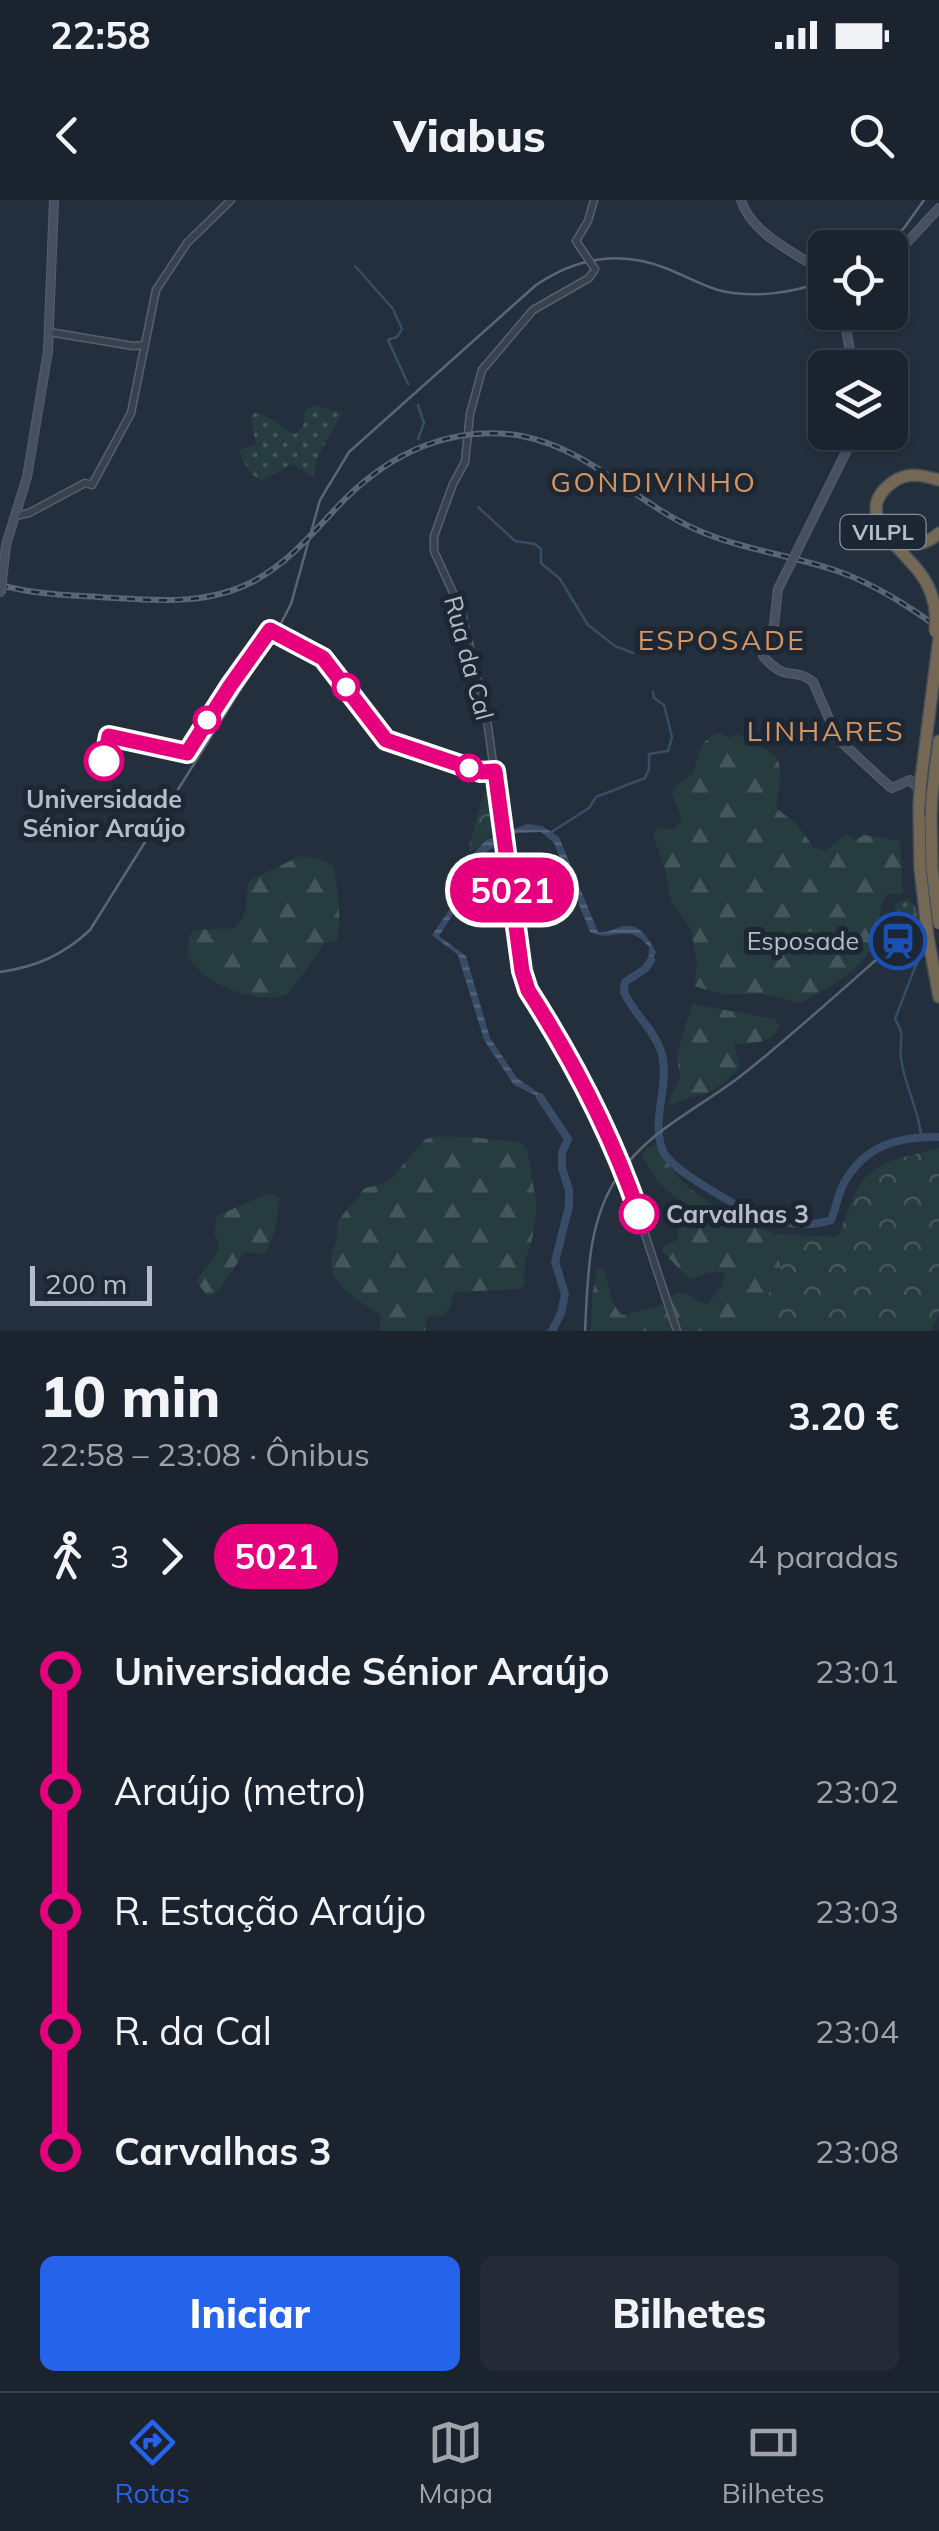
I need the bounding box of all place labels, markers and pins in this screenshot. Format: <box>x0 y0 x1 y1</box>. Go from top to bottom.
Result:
unlabelled marker <box>333 674 359 700</box>
unlabelled marker <box>194 707 220 733</box>
marker: Universidade Sénior Araújo <box>85 742 123 780</box>
unlabelled marker <box>456 755 482 781</box>
place label: Universidade Sénior Araújo <box>22 783 186 843</box>
station icon: Esposade <box>868 911 928 971</box>
place label: Esposade <box>747 925 859 956</box>
marker: Carvalhas 3 <box>620 1195 658 1233</box>
place label: Carvalhas 3 <box>666 1198 809 1229</box>

